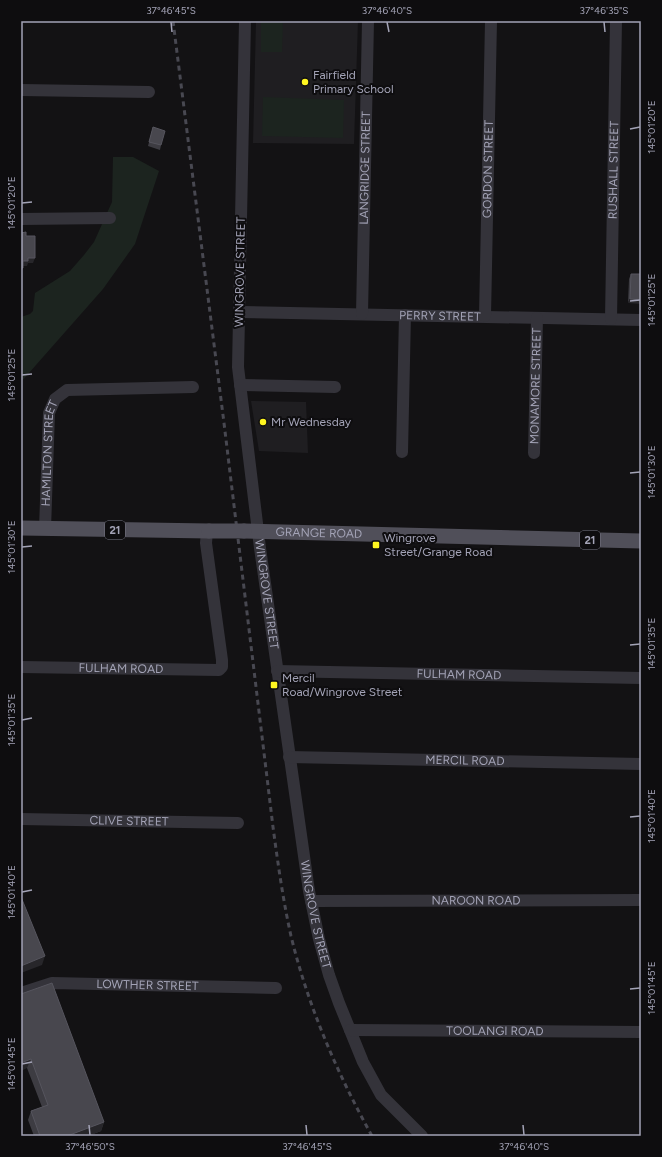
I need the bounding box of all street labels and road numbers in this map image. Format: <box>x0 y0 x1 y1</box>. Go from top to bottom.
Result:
street label: LANGRIDGE STREET <box>357 111 373 225</box>
street label: GORDON STREET <box>480 119 496 218</box>
street label: RUSHALL STREET <box>606 120 621 219</box>
street label: WINGROVE STREET <box>232 216 248 327</box>
street label: PERRY STREET <box>399 308 481 324</box>
street label: MONAMORE STREET <box>527 327 544 444</box>
street label: HAMILTON STREET <box>39 398 61 506</box>
road number: 21 <box>105 521 125 539</box>
street label: GRANGE ROAD <box>276 525 362 541</box>
road number: 21 <box>580 531 600 549</box>
street label: WINGROVE STREET <box>252 538 281 650</box>
street label: FULHAM ROAD <box>79 661 163 676</box>
street label: FULHAM ROAD <box>416 667 501 682</box>
street label: MERCIL ROAD <box>425 753 505 768</box>
street label: CLIVE STREET <box>89 813 169 829</box>
street label: WINGROVE STREET <box>298 859 334 971</box>
street label: NAROON ROAD <box>431 893 521 908</box>
street label: LOWTHER STREET <box>96 977 199 993</box>
street label: TOOLANGI ROAD <box>446 1024 544 1038</box>

